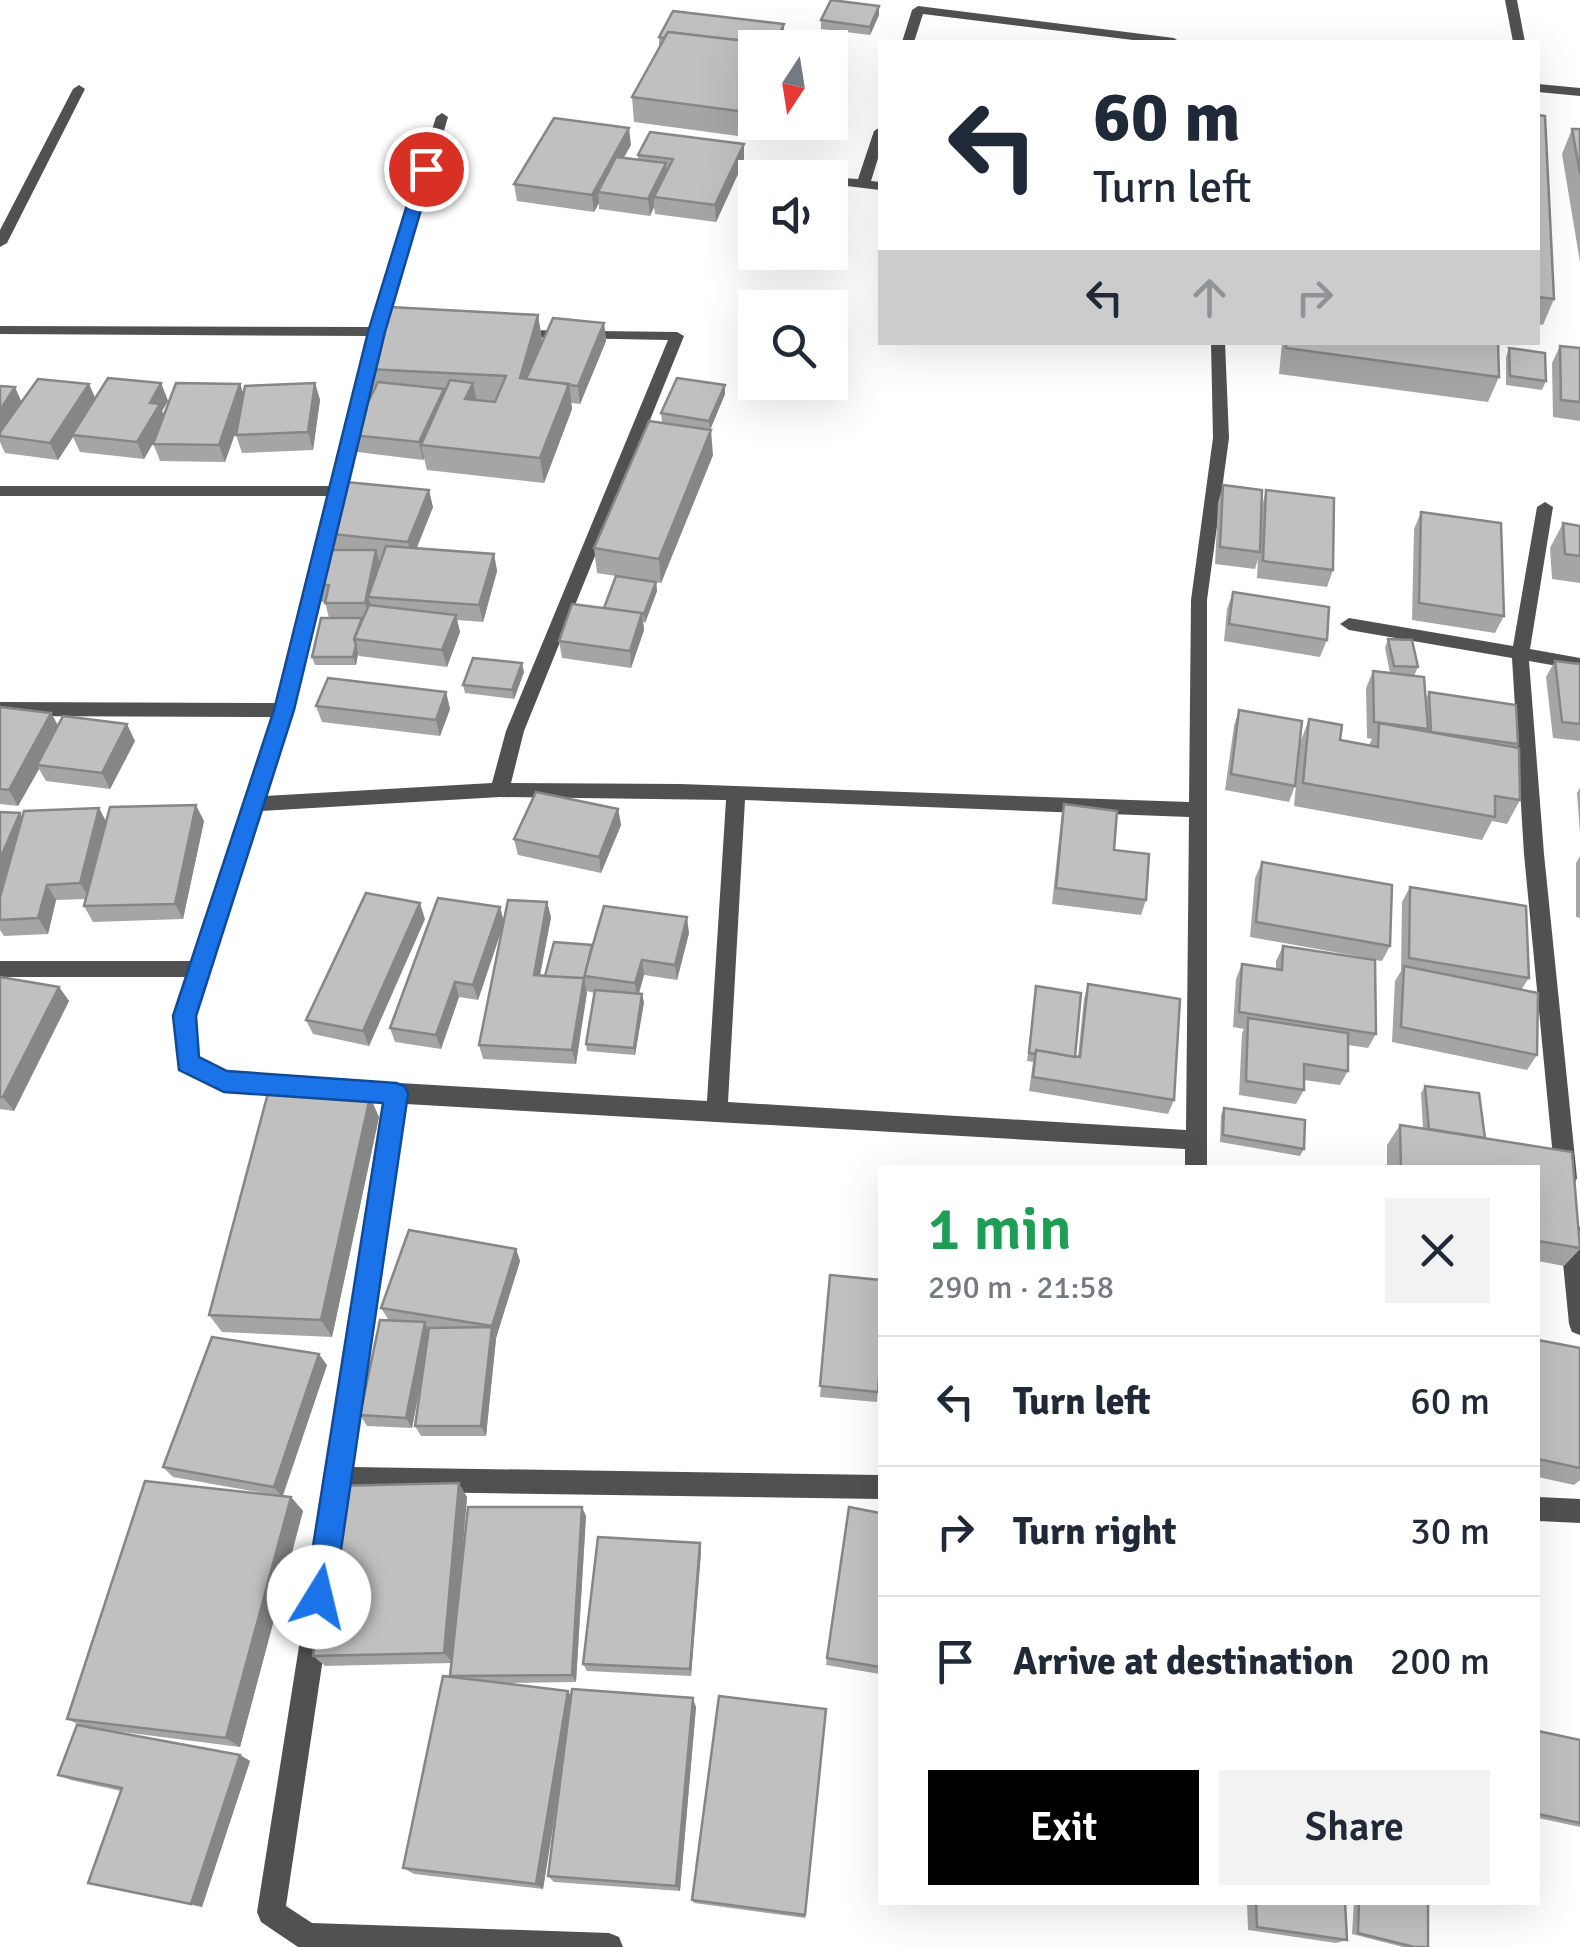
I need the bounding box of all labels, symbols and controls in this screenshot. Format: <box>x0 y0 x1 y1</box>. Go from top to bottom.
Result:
north arrow <box>738 30 848 140</box>
map controls <box>738 30 848 400</box>
text: 60 m <box>1093 74 1241 160</box>
icon: left <box>928 80 1058 210</box>
pin <box>384 127 469 212</box>
icon: arrive <box>399 142 454 197</box>
button: sound <box>738 160 848 270</box>
text: Turn left <box>1093 160 1252 215</box>
icon: left <box>1077 270 1132 325</box>
icon: ahead <box>1182 270 1237 325</box>
icon: right <box>1287 270 1342 325</box>
button: search <box>738 290 848 400</box>
text: 1 min <box>928 1193 1072 1267</box>
button: close <box>1385 1198 1490 1303</box>
text: 290 m · 21:58 <box>928 1268 1114 1307</box>
icon: left <box>928 1374 983 1429</box>
text: Turn left <box>1013 1378 1151 1425</box>
text: 60 m <box>1410 1378 1490 1425</box>
icon: right <box>928 1504 983 1559</box>
text: Turn right <box>1013 1508 1177 1555</box>
text: 30 m <box>1410 1508 1490 1555</box>
position arrow <box>267 1545 371 1649</box>
icon: arrive <box>928 1634 983 1689</box>
text: Arrive at destination <box>1013 1638 1354 1685</box>
text: 200 m <box>1390 1638 1490 1685</box>
button: Exit <box>928 1770 1199 1885</box>
button: Share <box>1219 1770 1490 1885</box>

